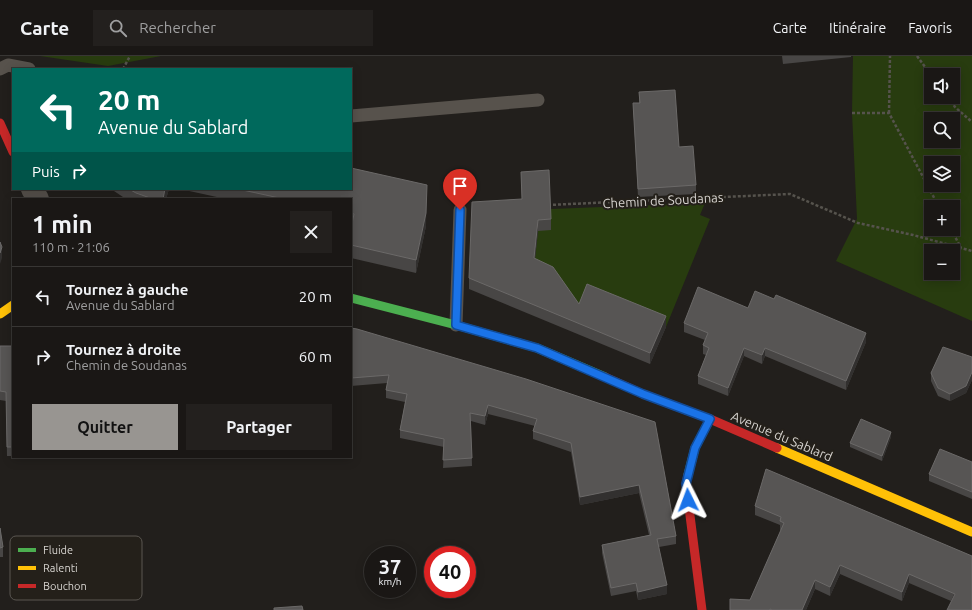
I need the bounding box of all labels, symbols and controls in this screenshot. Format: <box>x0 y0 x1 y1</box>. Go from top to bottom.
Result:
search box <box>93 10 373 46</box>
text: Carte <box>20 17 69 39</box>
icon: search <box>107 17 129 39</box>
text: Rechercher <box>139 19 216 36</box>
text: Carte <box>773 20 807 36</box>
text: Itinéraire <box>829 20 886 36</box>
text: Favoris <box>908 20 952 36</box>
map controls <box>924 68 960 280</box>
button: sound <box>924 68 960 104</box>
icon: left <box>32 84 84 136</box>
text: 20 m <box>98 84 160 115</box>
button: search <box>924 112 960 148</box>
text: Avenue du Sablard <box>98 117 248 137</box>
button: layers <box>924 156 960 192</box>
icon: right <box>68 160 90 182</box>
text: Puis <box>32 163 60 180</box>
pin <box>443 169 477 210</box>
icon: arrive <box>449 175 471 197</box>
street label: Chemin de Soudanas <box>602 190 724 210</box>
button: + <box>924 200 960 236</box>
text: 1 min <box>32 211 93 238</box>
button: close <box>290 211 332 253</box>
text: 110 m · 21:06 <box>32 240 110 254</box>
button: − <box>924 244 960 280</box>
text: Tournez à gauche <box>66 281 189 298</box>
icon: left <box>32 286 54 308</box>
text: 20 m <box>299 288 332 305</box>
text: Avenue du Sablard <box>66 298 175 312</box>
text: Tournez à droite <box>66 341 181 358</box>
icon: right <box>32 346 54 368</box>
text: 60 m <box>299 348 332 365</box>
text: Chemin de Soudanas <box>66 358 187 372</box>
button: Quitter <box>32 404 178 450</box>
button: Partager <box>186 404 332 450</box>
street label: Avenue du Sablard <box>729 408 835 464</box>
position arrow <box>667 479 709 521</box>
legend <box>10 536 142 600</box>
text: Fluide <box>43 544 73 556</box>
speed limit sign: 40 <box>424 546 476 598</box>
text: 37 <box>379 555 401 578</box>
text: Ralenti <box>43 562 78 574</box>
text: km/h <box>378 576 402 587</box>
text: Bouchon <box>43 580 87 592</box>

